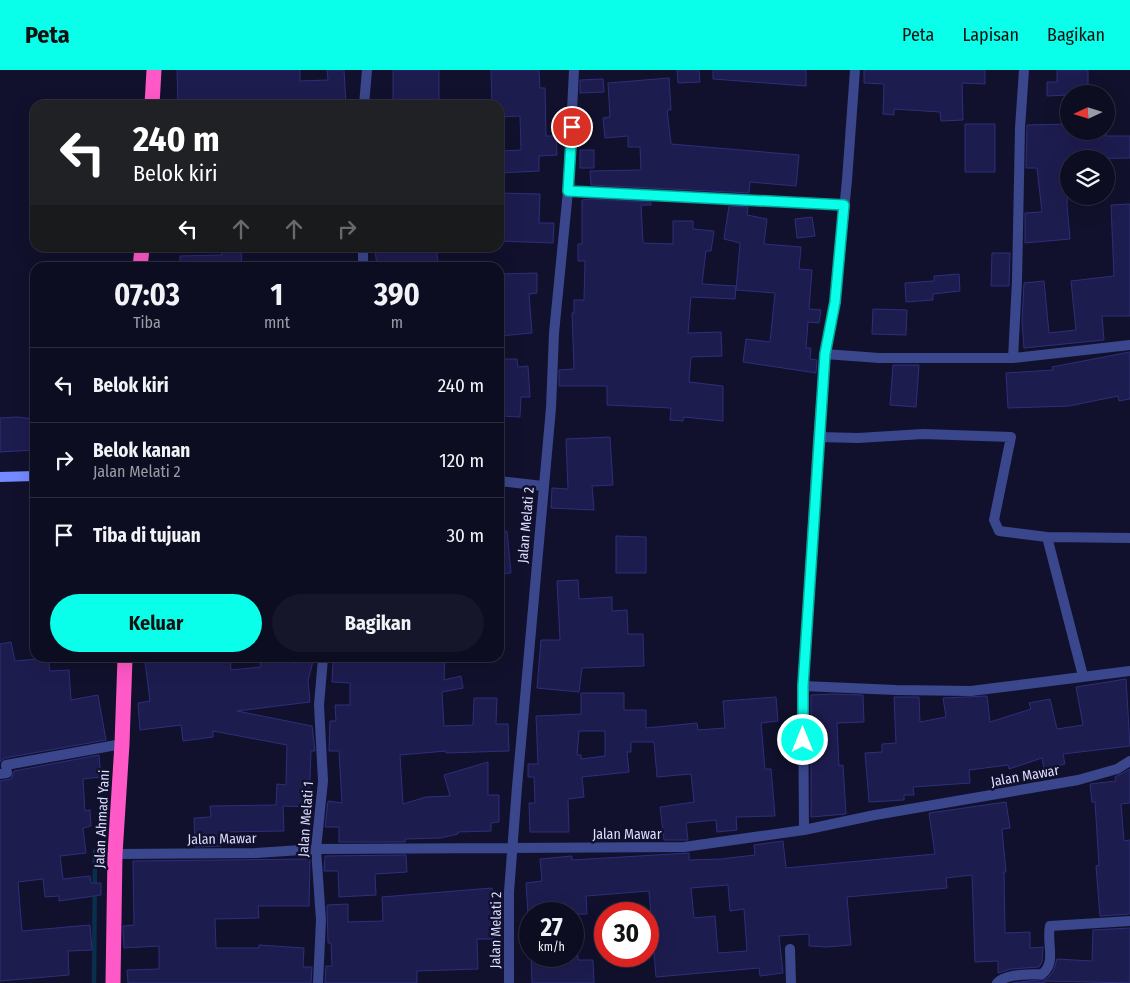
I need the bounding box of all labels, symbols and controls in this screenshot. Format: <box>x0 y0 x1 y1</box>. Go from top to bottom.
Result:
text: Peta <box>25 21 70 49</box>
text: Peta <box>902 24 934 46</box>
text: Lapisan <box>962 24 1019 46</box>
text: Bagikan <box>1047 24 1105 46</box>
north arrow <box>1060 85 1115 140</box>
map controls <box>1060 85 1115 205</box>
pin <box>551 106 593 148</box>
icon: arrive <box>558 113 586 141</box>
text: 240 m <box>133 118 220 160</box>
icon: left <box>50 120 115 185</box>
button: layers <box>1060 150 1115 205</box>
text: Belok kiri <box>133 160 218 187</box>
icon: left <box>174 215 202 243</box>
icon: ahead <box>227 215 255 243</box>
icon: ahead <box>280 215 308 243</box>
icon: right <box>333 215 361 243</box>
text: 07:03 <box>114 277 180 313</box>
text: 1 <box>271 277 283 313</box>
text: 390 <box>374 277 420 313</box>
text: Tiba <box>133 313 161 332</box>
text: mnt <box>264 313 290 332</box>
text: m <box>391 313 403 332</box>
icon: left <box>50 371 78 399</box>
text: Belok kiri <box>93 374 169 397</box>
text: 240 m <box>438 374 484 397</box>
text: Belok kanan <box>93 439 190 462</box>
icon: right <box>50 446 78 474</box>
text: 120 m <box>439 449 484 472</box>
text: Jalan Melati 2 <box>93 462 181 481</box>
street label: Jalan Melati 2 <box>514 486 538 564</box>
icon: arrive <box>50 521 78 549</box>
text: Tiba di tujuan <box>93 524 201 547</box>
text: 30 m <box>446 524 484 547</box>
button: Keluar <box>50 594 262 652</box>
button: Bagikan <box>272 594 484 652</box>
position arrow <box>776 713 828 765</box>
street label: Jalan Mawar <box>989 762 1061 790</box>
street label: Jalan Ahmad Yani <box>91 769 113 869</box>
street label: Jalan Melati 1 <box>295 781 317 857</box>
street label: Jalan Mawar <box>592 826 662 843</box>
street label: Jalan Mawar <box>187 830 257 848</box>
street label: Jalan Melati 2 <box>487 892 505 968</box>
speed limit sign: 30 <box>594 902 659 967</box>
text: 27 <box>540 913 563 943</box>
text: km/h <box>538 940 565 954</box>

